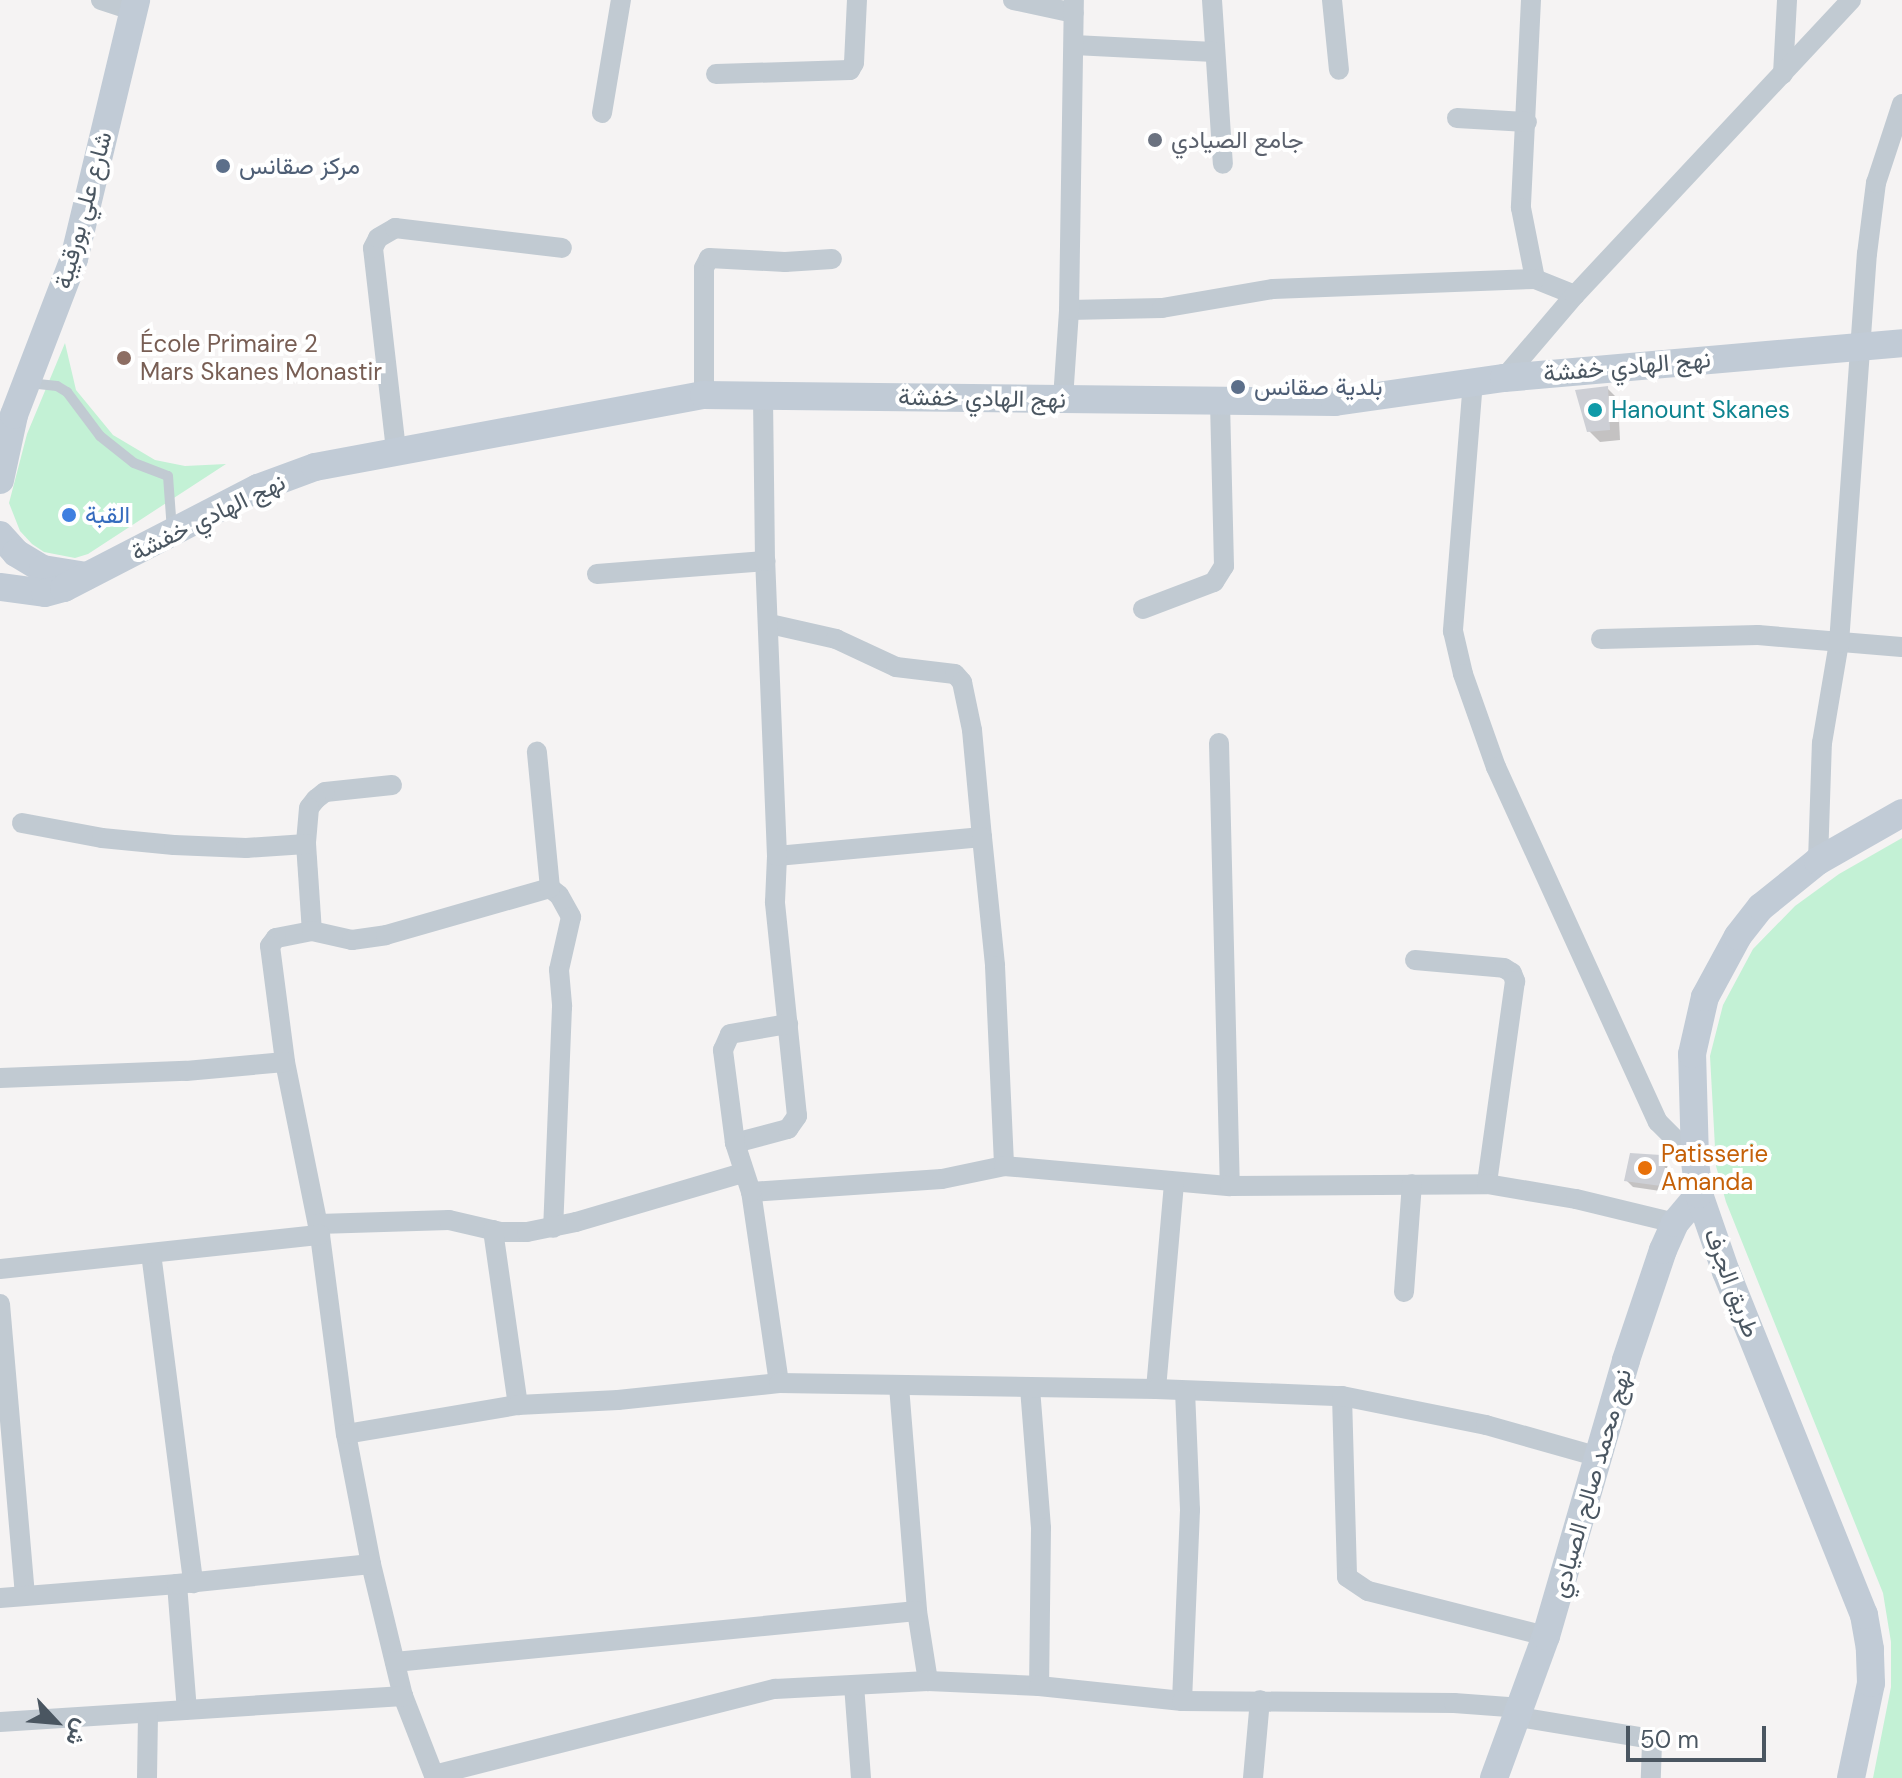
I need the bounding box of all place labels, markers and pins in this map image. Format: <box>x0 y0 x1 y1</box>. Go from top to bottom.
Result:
place label: جامع الصيادي <box>1171 126 1303 154</box>
marker: جامع الصيادي <box>1146 131 1164 149</box>
place label: مركز صقانس <box>239 152 360 180</box>
marker: مركز صقانس <box>214 157 232 175</box>
place label: École Primaire 2 Mars Skanes Monastir <box>140 330 382 386</box>
marker: École Primaire 2 Mars Skanes Monastir <box>115 349 133 367</box>
place label: بلدية صقانس <box>1254 373 1383 401</box>
marker: بلدية صقانس <box>1229 378 1247 396</box>
place label: Hanount Skanes <box>1611 396 1790 424</box>
marker: Hanount Skanes <box>1586 401 1604 419</box>
place label: القبة <box>85 501 130 529</box>
marker: القبة <box>60 506 78 524</box>
place label: Patisserie Amanda <box>1661 1140 1768 1196</box>
marker: Patisserie Amanda <box>1636 1159 1654 1177</box>

